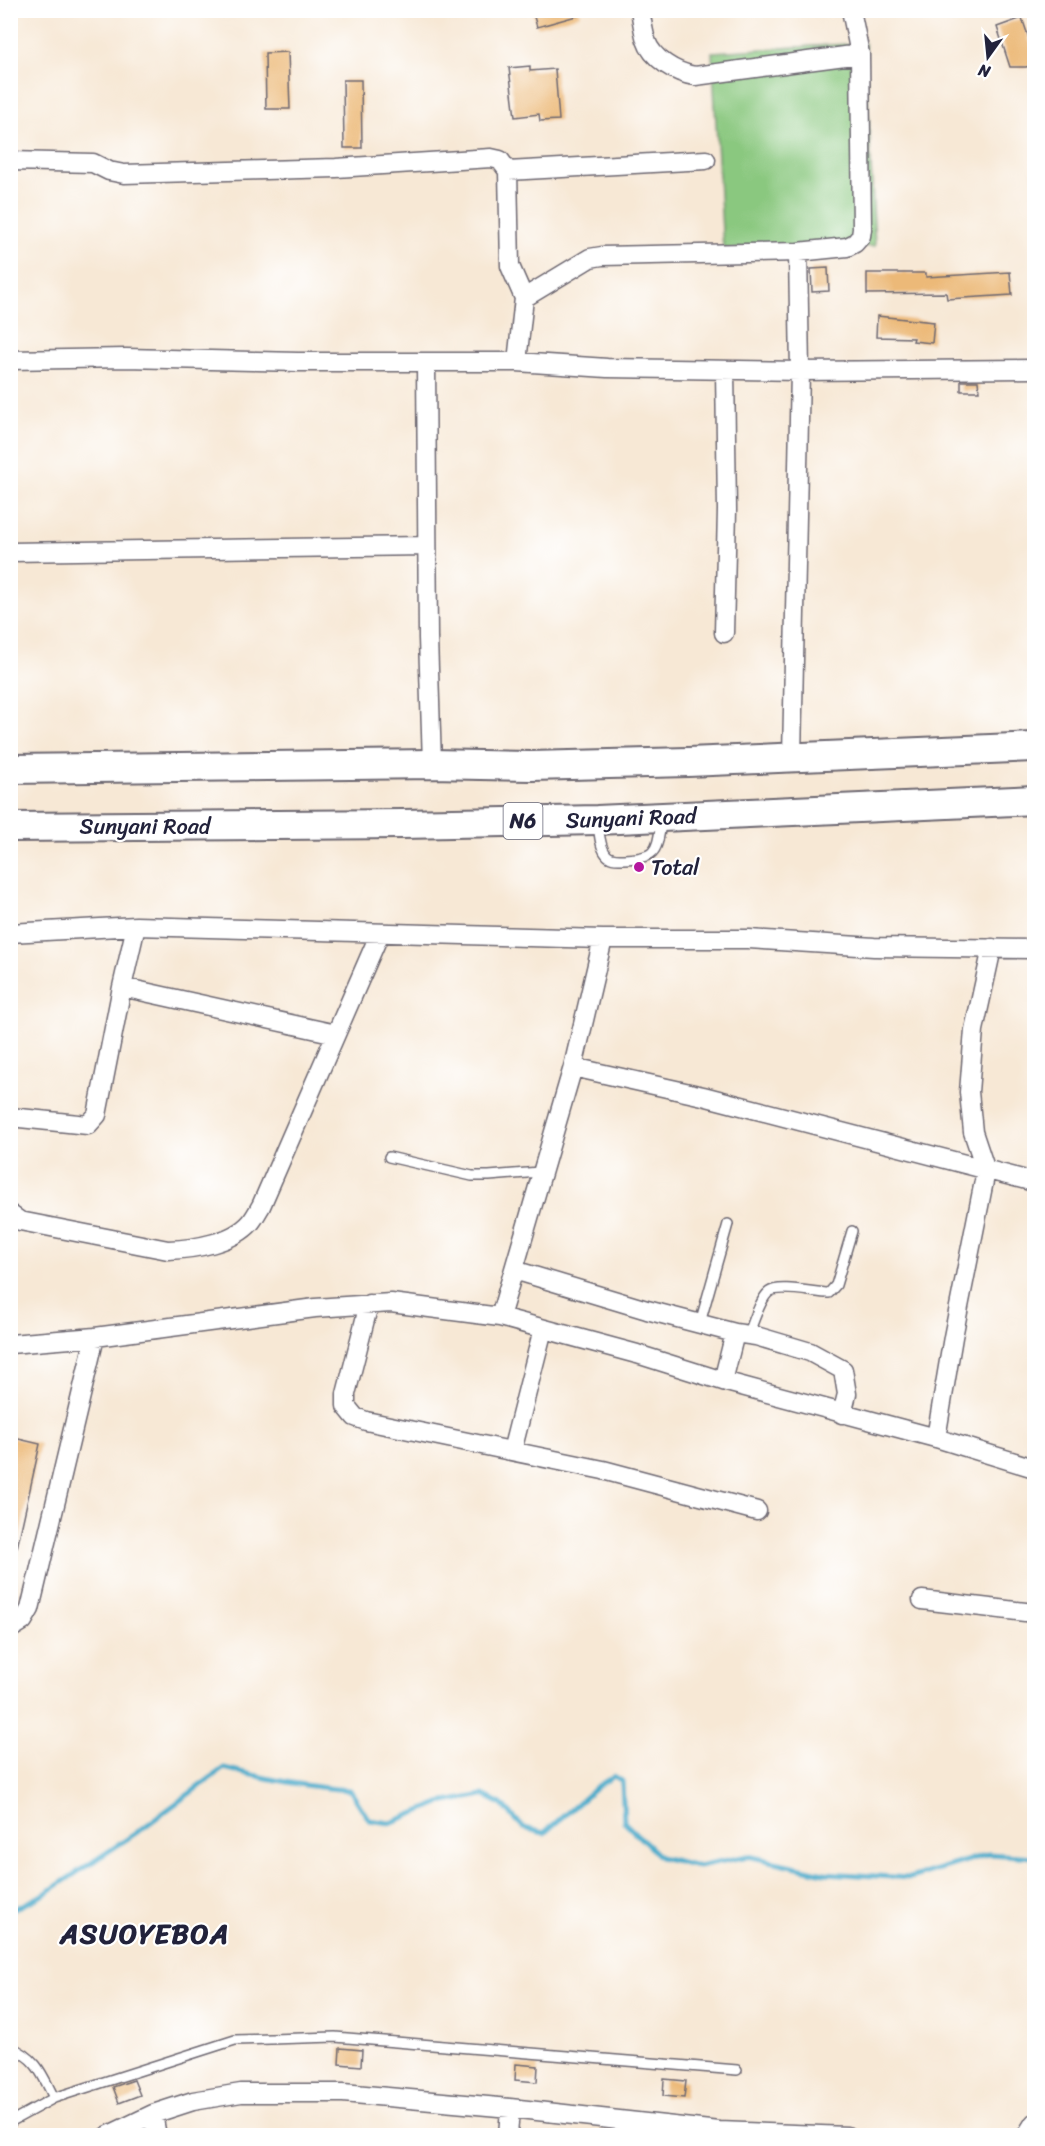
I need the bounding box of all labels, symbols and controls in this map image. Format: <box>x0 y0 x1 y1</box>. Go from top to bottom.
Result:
north arrow <box>958 27 1018 87</box>
text: N <box>974 55 994 87</box>
street label: Sunyani Road <box>565 796 698 840</box>
road number: N6 <box>504 803 542 839</box>
street label: Sunyani Road <box>80 807 212 846</box>
place label: Total <box>651 848 700 887</box>
marker: Total <box>632 860 646 874</box>
district label: ASUOYEBOA <box>59 1909 230 1958</box>

